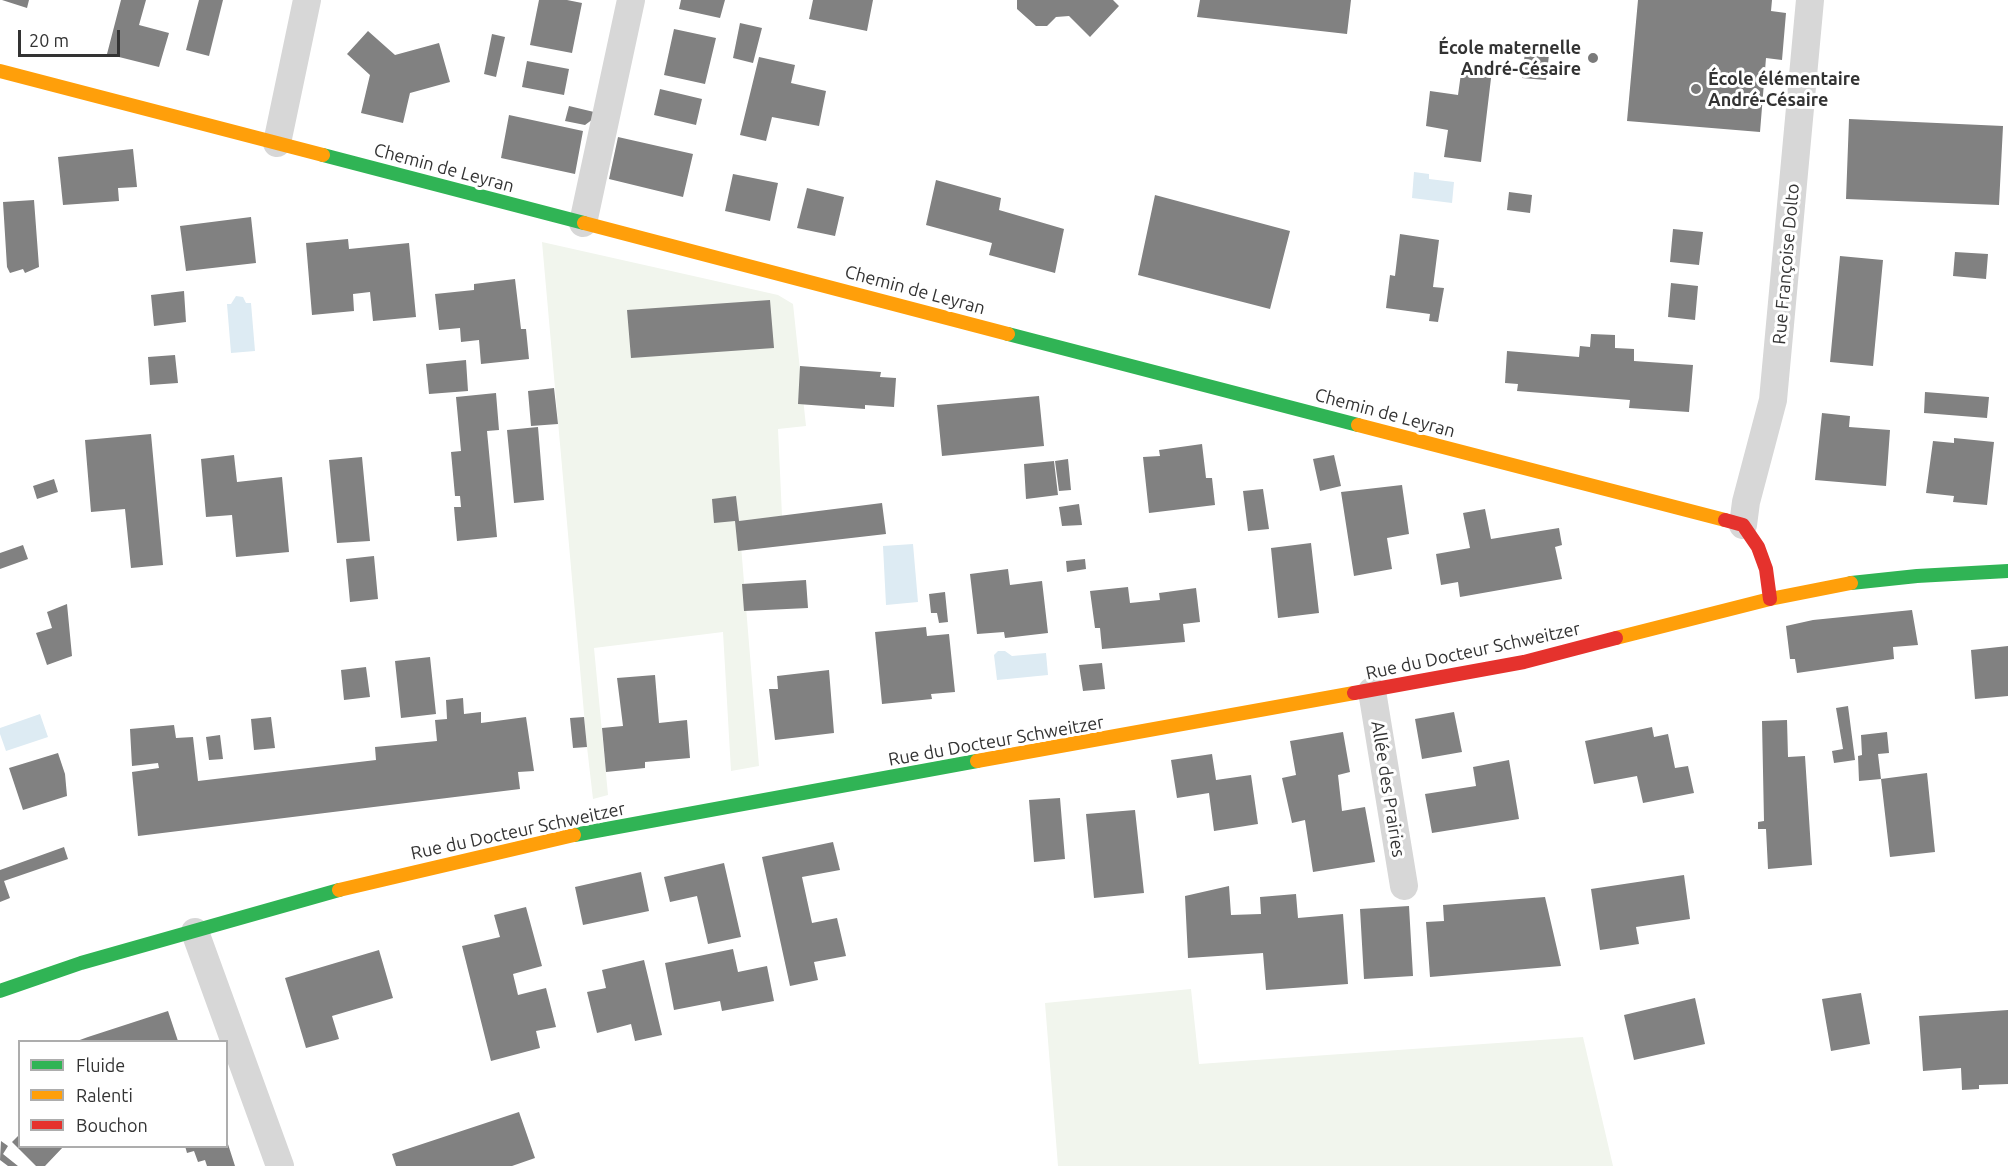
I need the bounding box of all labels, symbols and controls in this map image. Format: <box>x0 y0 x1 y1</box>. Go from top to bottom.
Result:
scale bar <box>21 18 123 56</box>
text: 20 m <box>29 30 69 50</box>
place label: École maternelle André-Césaire <box>1438 37 1581 80</box>
marker: École maternelle André-Césaire <box>1586 51 1600 65</box>
place label: École élémentaire André-Césaire <box>1708 68 1860 110</box>
marker: École élémentaire André-Césaire <box>1689 82 1703 96</box>
street label: Chemin de Leyran <box>372 139 516 197</box>
street label: Rue Françoise Dolto <box>1768 183 1804 345</box>
street label: Chemin de Leyran <box>843 261 987 319</box>
street label: Chemin de Leyran <box>1313 384 1457 442</box>
street label: Rue du Docteur Schweitzer <box>1364 618 1582 684</box>
street label: Rue du Docteur Schweitzer <box>887 711 1105 771</box>
street label: Allée des Prairies <box>1367 719 1409 859</box>
street label: Rue du Docteur Schweitzer <box>409 798 627 864</box>
legend <box>18 1040 228 1148</box>
text: Fluide <box>76 1055 125 1075</box>
text: Ralenti <box>76 1085 133 1105</box>
text: Bouchon <box>76 1115 148 1135</box>

